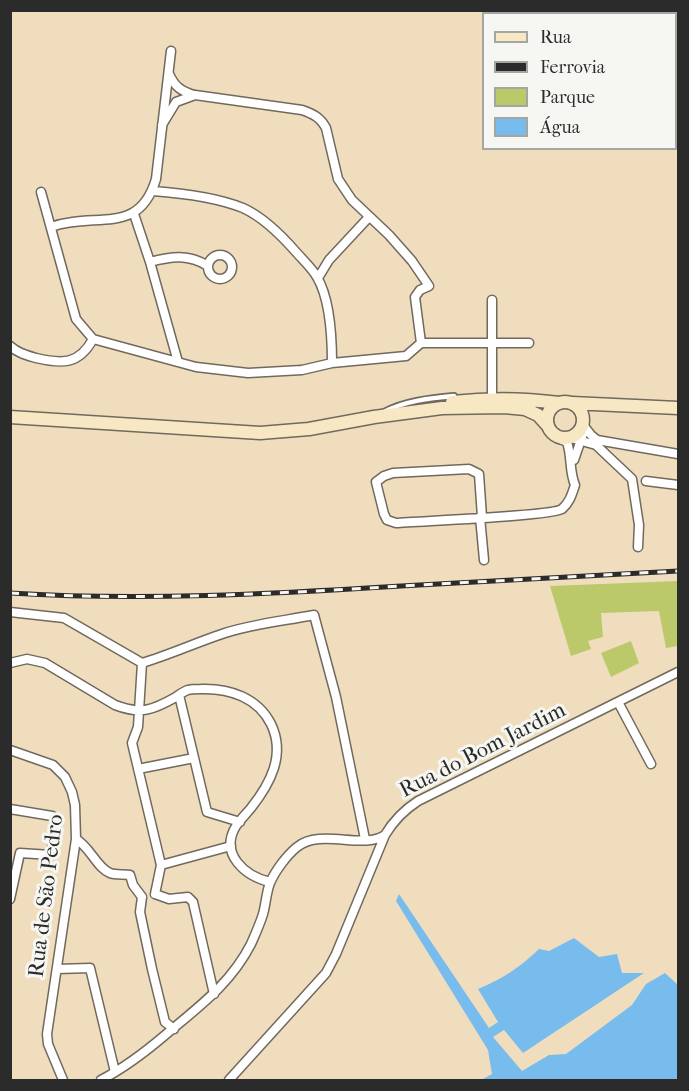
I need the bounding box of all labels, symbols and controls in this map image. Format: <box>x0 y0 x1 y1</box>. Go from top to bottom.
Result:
legend <box>482 12 677 150</box>
text: Rua <box>540 27 571 48</box>
text: Ferrovia <box>540 57 605 78</box>
text: Parque <box>540 87 595 108</box>
text: Água <box>540 117 580 138</box>
street label: Rua do Bom Jardim <box>395 698 571 804</box>
street label: Rua de São Pedro <box>24 813 70 979</box>

